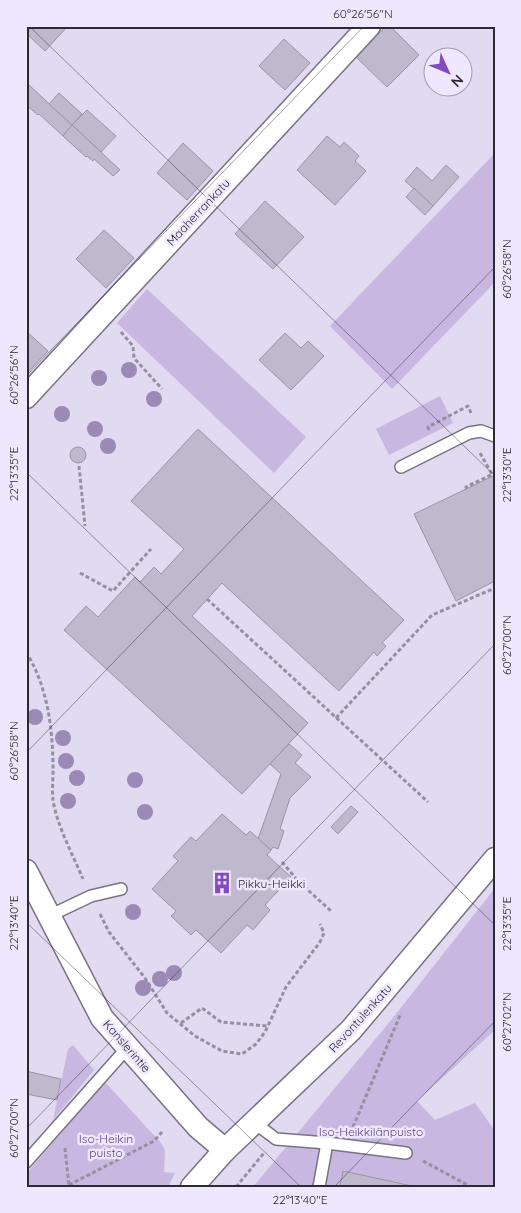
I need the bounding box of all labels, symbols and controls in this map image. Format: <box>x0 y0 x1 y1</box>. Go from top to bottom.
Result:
text: 60°26'56"N <box>333 6 393 21</box>
north arrow <box>424 48 474 98</box>
text: N <box>447 71 467 91</box>
street label: Maaherrankatu <box>163 175 233 249</box>
text: 60°26'58"N <box>499 239 514 299</box>
text: 60°26'56"N <box>6 345 21 405</box>
text: 22°13'35"E <box>6 447 21 501</box>
text: 22°13'30"E <box>499 447 514 503</box>
text: 60°27'00"N <box>499 615 514 675</box>
text: 60°26'58"N <box>6 721 21 781</box>
building icon: Pikku-Heikki <box>209 870 235 896</box>
place label: Pikku-Heikki <box>238 876 305 891</box>
text: 22°13'40"E <box>6 895 21 951</box>
text: 22°13'35"E <box>499 897 514 951</box>
street label: Revontulenkatu <box>325 981 395 1055</box>
text: 60°27'02"N <box>499 992 514 1052</box>
street label: Kanslerintie <box>100 1017 154 1076</box>
text: 60°27'00"N <box>6 1098 21 1158</box>
park label: Iso-Heikkilänpuisto <box>319 1124 423 1139</box>
park label: Iso-Heikin puisto <box>79 1131 133 1160</box>
text: 22°13'40"E <box>272 1192 328 1207</box>

